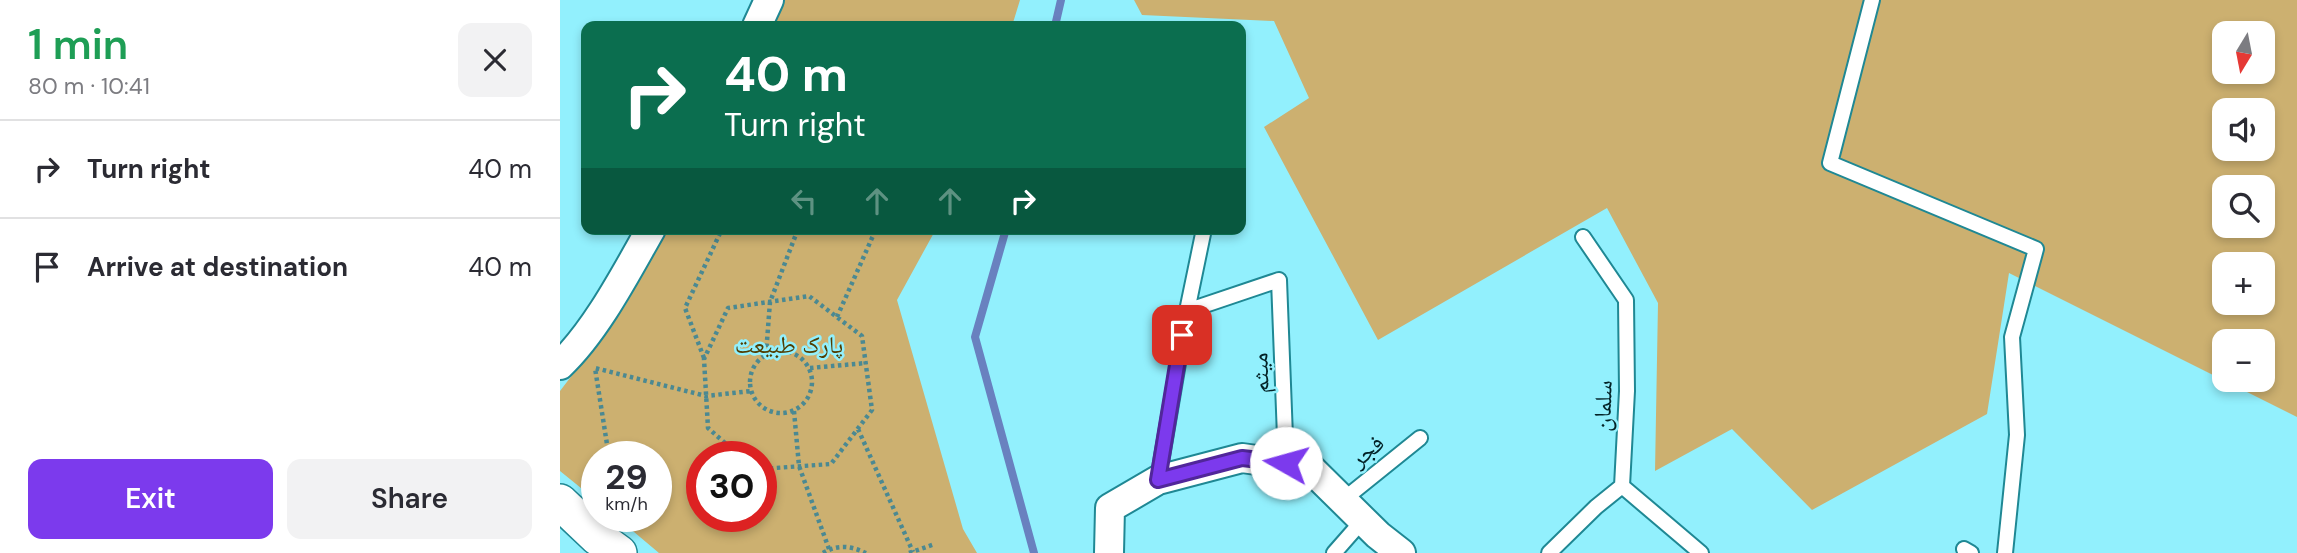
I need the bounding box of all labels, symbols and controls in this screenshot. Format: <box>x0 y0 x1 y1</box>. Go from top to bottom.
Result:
text: 1 min <box>28 17 128 72</box>
north arrow <box>2212 21 2275 84</box>
map controls <box>2212 21 2275 392</box>
button: close <box>458 23 532 97</box>
text: 40 m <box>724 42 848 106</box>
icon: right <box>609 49 700 140</box>
text: 80 m · 10:41 <box>28 71 150 101</box>
button: sound <box>2212 98 2275 161</box>
text: Turn right <box>724 104 866 146</box>
icon: right <box>28 150 66 188</box>
text: Turn right <box>87 152 211 186</box>
text: 40 m <box>468 152 532 186</box>
button: search <box>2212 175 2275 238</box>
icon: left <box>785 182 823 220</box>
icon: ahead <box>858 182 896 220</box>
icon: ahead <box>931 182 969 220</box>
icon: right <box>1004 182 1042 220</box>
icon: arrive <box>28 248 66 286</box>
text: Arrive at destination <box>87 250 348 284</box>
text: 40 m <box>468 250 532 284</box>
button: + <box>2212 252 2275 315</box>
pin <box>1152 305 1212 365</box>
icon: arrive <box>1163 316 1201 354</box>
park label: پارک طبیعت <box>735 329 843 360</box>
button: − <box>2212 329 2275 392</box>
street label: میثم <box>1243 352 1277 394</box>
street label: سلمان <box>1586 380 1619 432</box>
position arrow <box>1249 426 1323 500</box>
street label: فجر <box>1342 427 1390 475</box>
speed limit sign: 30 <box>686 441 777 532</box>
text: 29 <box>605 454 648 500</box>
button: Exit <box>28 459 273 539</box>
button: Share <box>287 459 532 539</box>
text: km/h <box>605 492 648 516</box>

